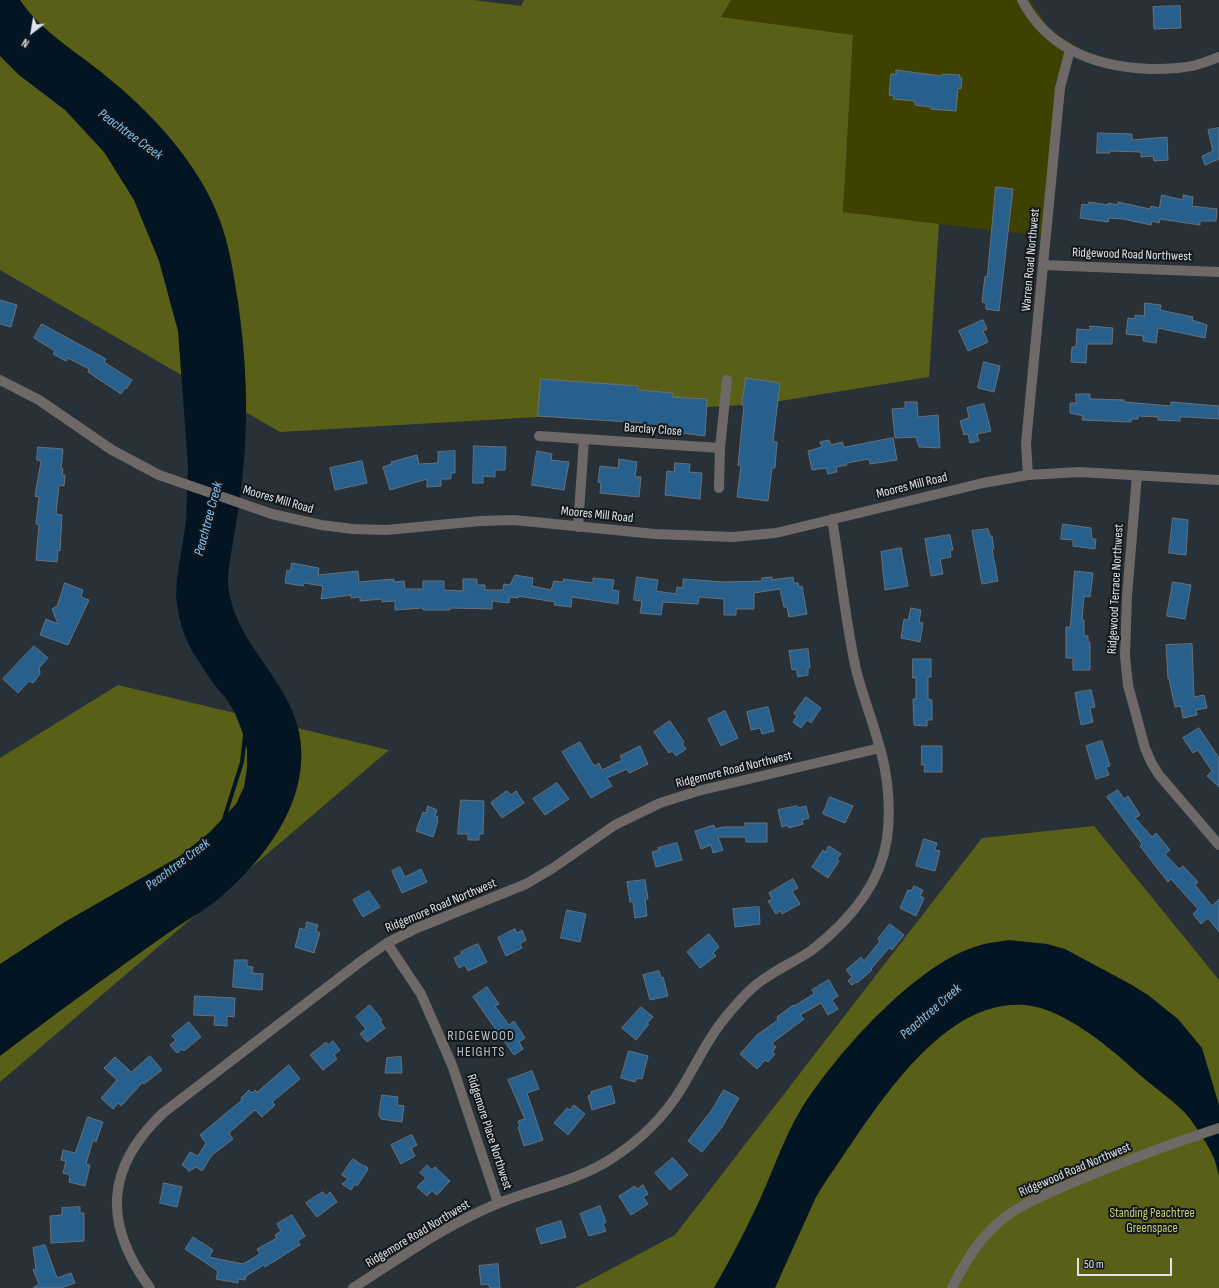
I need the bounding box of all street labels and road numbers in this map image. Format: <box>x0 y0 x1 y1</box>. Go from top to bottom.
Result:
street label: Warren Road Northwest <box>1019 208 1043 312</box>
street label: Ridgewood Road Northwest <box>1072 245 1192 265</box>
street label: Barclay Close <box>624 420 682 440</box>
street label: Moores Mill Road <box>875 470 949 502</box>
street label: Moores Mill Road <box>241 482 315 518</box>
street label: Moores Mill Road <box>560 503 634 527</box>
street label: Ridgewood Terrace Northwest <box>1105 523 1127 655</box>
street label: Ridgemore Road Northwest <box>674 748 794 792</box>
street label: Ridgemore Road Northwest <box>383 876 499 936</box>
street label: Ridgemore Place Northwest <box>463 1072 515 1192</box>
street label: Ridgewood Road Northwest <box>1017 1139 1133 1201</box>
street label: Ridgemore Road Northwest <box>363 1197 473 1271</box>

